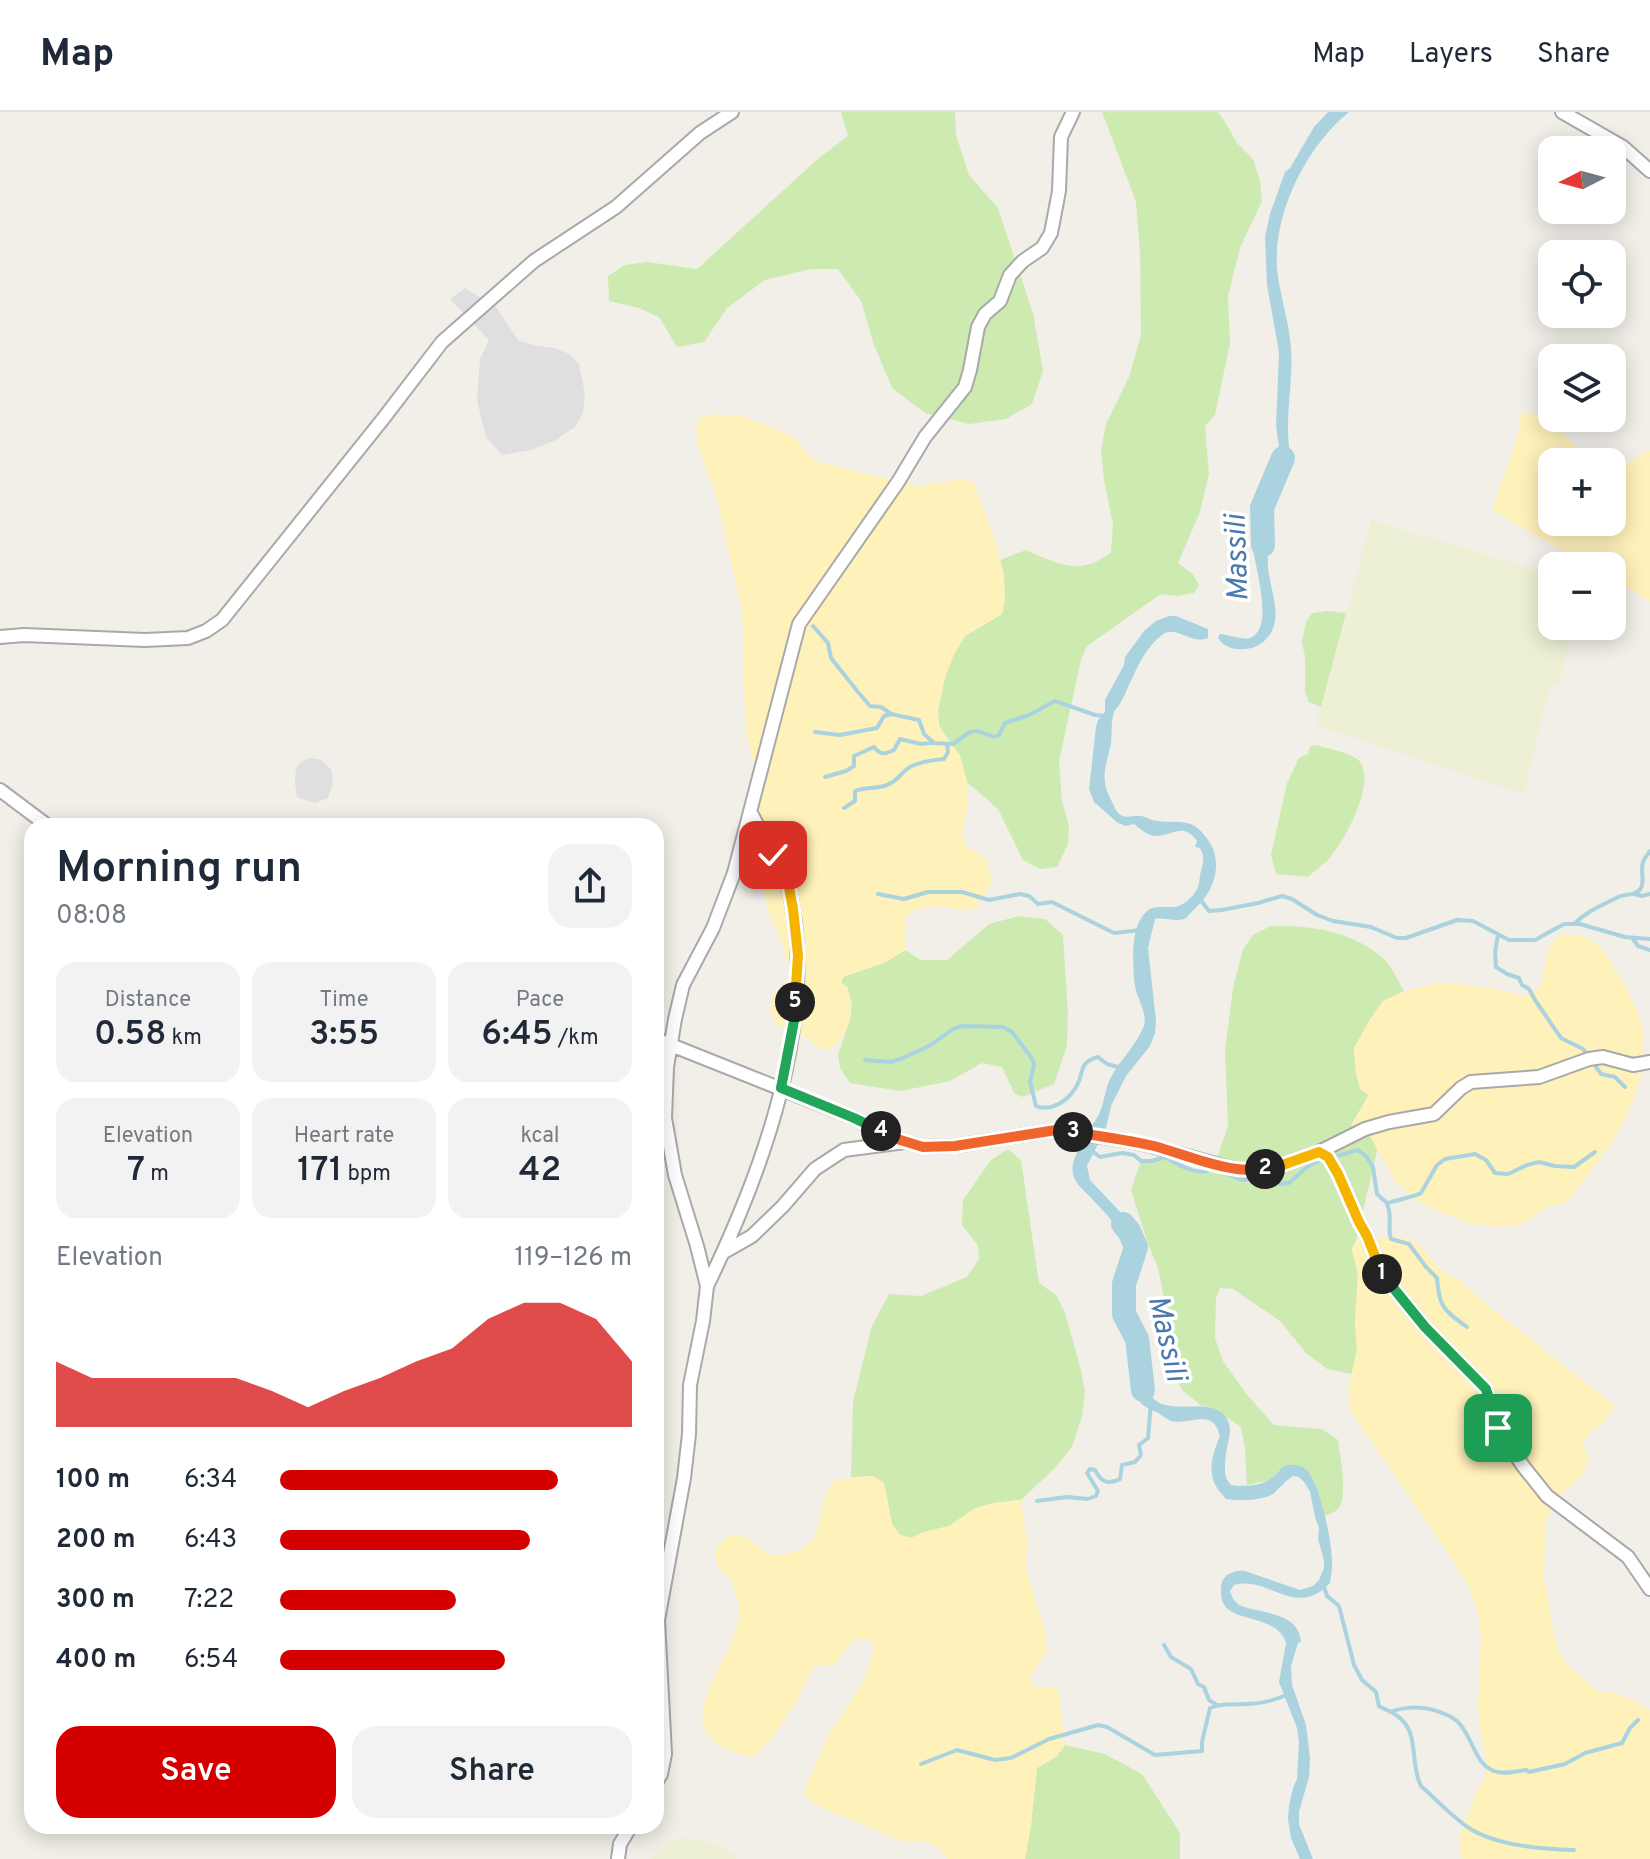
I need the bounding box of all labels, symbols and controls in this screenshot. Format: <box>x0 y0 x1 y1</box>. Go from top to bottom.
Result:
text: Map <box>40 31 114 80</box>
text: Map <box>1312 37 1365 73</box>
text: Layers <box>1409 37 1493 73</box>
text: Share <box>1537 37 1610 73</box>
north arrow <box>1538 136 1626 224</box>
map controls <box>1538 136 1626 640</box>
button: locate <box>1538 240 1626 328</box>
button: layers <box>1538 344 1626 432</box>
button: + <box>1538 448 1626 536</box>
water label: Massili <box>1218 512 1259 602</box>
button: − <box>1538 552 1626 640</box>
pin <box>739 821 807 889</box>
icon: check <box>751 833 795 877</box>
text: Morning run <box>56 842 302 898</box>
button: share <box>548 844 632 928</box>
text: 08:08 <box>56 900 127 933</box>
pin: 5 <box>775 982 815 1022</box>
text: Distance <box>105 987 191 1014</box>
text: Time <box>319 987 369 1014</box>
text: Pace <box>516 987 564 1014</box>
text: 5 <box>788 988 802 1015</box>
text: 0.58 <box>94 1014 166 1057</box>
text: 3:55 <box>309 1014 379 1057</box>
text: 6:45 <box>481 1014 553 1057</box>
text: km <box>166 1025 202 1052</box>
text: /km <box>553 1025 599 1052</box>
pin: 4 <box>861 1111 901 1151</box>
pin: 3 <box>1053 1112 1093 1152</box>
text: 4 <box>874 1117 888 1144</box>
text: 3 <box>1066 1118 1080 1145</box>
text: Elevation <box>103 1123 193 1150</box>
text: Heart rate <box>294 1123 394 1150</box>
text: kcal <box>520 1123 560 1150</box>
pin: 2 <box>1245 1149 1285 1189</box>
text: 7 <box>127 1150 145 1193</box>
text: 171 <box>297 1150 342 1193</box>
text: 42 <box>519 1150 561 1193</box>
text: 2 <box>1258 1155 1272 1182</box>
text: m <box>145 1161 169 1188</box>
text: bpm <box>342 1161 391 1188</box>
text: Elevation <box>56 1242 163 1275</box>
text: 119–126 m <box>515 1242 632 1275</box>
pin: 1 <box>1362 1254 1402 1294</box>
text: 1 <box>1378 1260 1386 1287</box>
water label: Massili <box>1138 1292 1194 1387</box>
pin <box>1464 1394 1532 1462</box>
icon: arrive <box>1476 1406 1520 1450</box>
text: 100 m <box>56 1464 130 1497</box>
text: 6:34 <box>184 1464 237 1497</box>
text: 200 m <box>56 1524 135 1557</box>
text: 6:43 <box>184 1524 237 1557</box>
text: 300 m <box>56 1584 135 1617</box>
text: 7:22 <box>184 1584 234 1617</box>
text: 400 m <box>56 1644 136 1677</box>
text: 6:54 <box>184 1644 238 1677</box>
button: Save <box>56 1726 336 1818</box>
button: Share <box>352 1726 632 1818</box>

